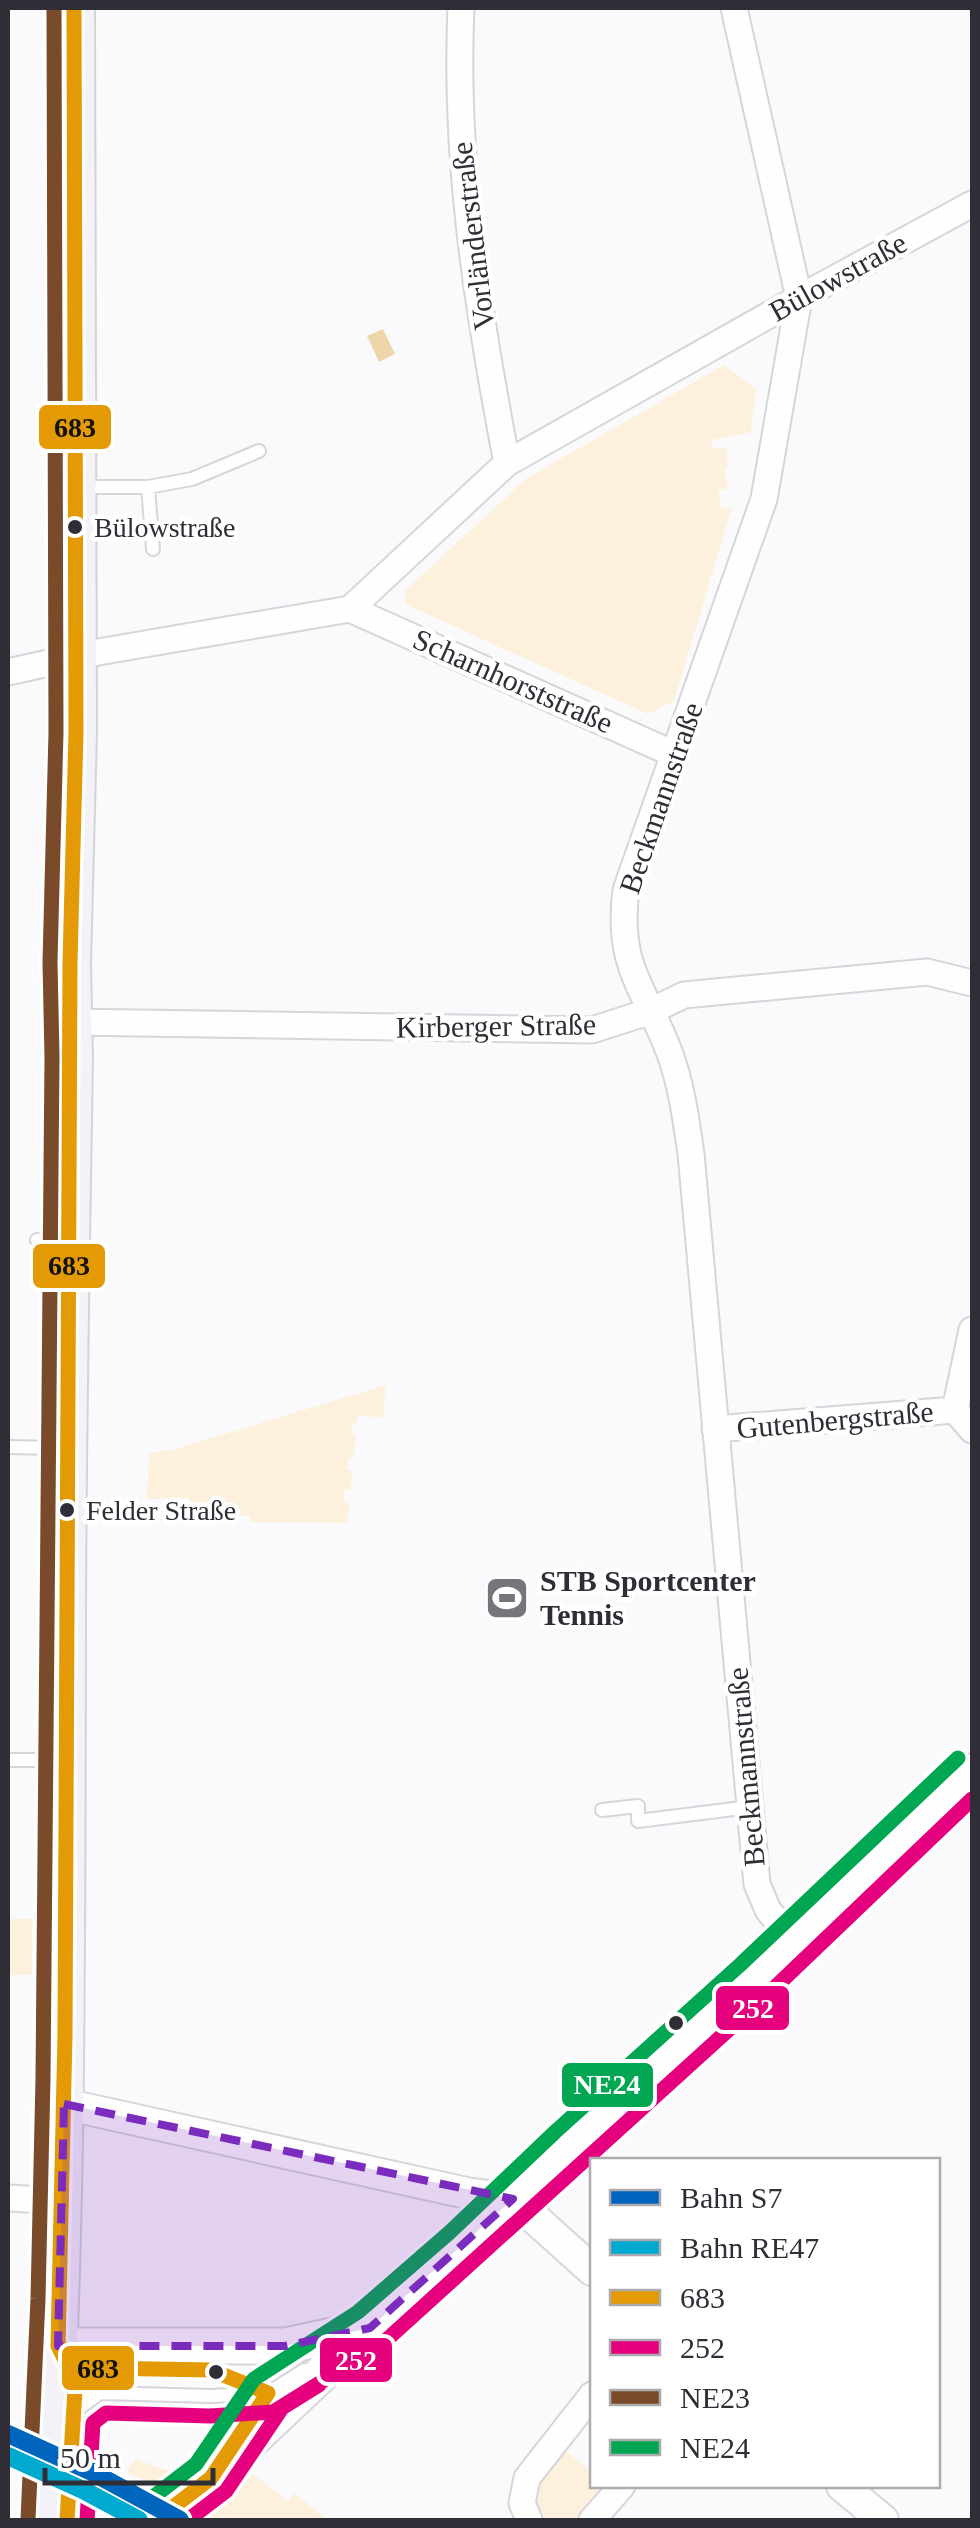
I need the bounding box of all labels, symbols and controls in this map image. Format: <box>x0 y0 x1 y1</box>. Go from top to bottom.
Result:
street label: Vorländerstraße <box>445 140 500 332</box>
street label: Bülowstraße <box>763 225 912 328</box>
line badge: 683 <box>37 403 113 451</box>
text: 683 <box>54 412 96 443</box>
place label: Bülowstraße <box>94 512 236 543</box>
marker: Bülowstraße <box>65 517 85 537</box>
street label: Scharnhorststraße <box>408 622 618 739</box>
street label: Beckmannstraße <box>612 698 709 898</box>
street label: Kirberger Straße <box>396 1007 596 1044</box>
line badge: 683 <box>31 1242 107 1290</box>
text: 683 <box>48 1250 90 1281</box>
street label: Gutenbergstraße <box>735 1394 935 1445</box>
place label: Felder Straße <box>86 1495 236 1526</box>
marker: Felder Straße <box>57 1500 77 1520</box>
place label: STB Sportcenter Tennis <box>540 1564 756 1631</box>
sports icon: STB Sportcenter Tennis <box>484 1575 530 1621</box>
street label: Beckmannstraße <box>720 1666 771 1868</box>
line badge: 252 <box>714 1984 791 2032</box>
text: 252 <box>732 1993 774 2024</box>
unlabelled marker <box>666 2013 686 2033</box>
line badge: NE24 <box>560 2061 655 2109</box>
text: NE24 <box>574 2069 640 2100</box>
legend <box>590 2158 940 2488</box>
text: Bahn S7 <box>680 2181 783 2214</box>
text: Bahn RE47 <box>680 2231 819 2264</box>
text: 683 <box>680 2281 725 2314</box>
text: 252 <box>680 2331 725 2364</box>
line badge: 252 <box>318 2336 394 2384</box>
line badge: 683 <box>60 2344 136 2392</box>
text: 252 <box>335 2345 377 2376</box>
text: 683 <box>77 2353 119 2384</box>
unlabelled marker <box>206 2362 226 2382</box>
text: NE23 <box>680 2381 750 2414</box>
scale bar <box>45 2423 212 2485</box>
text: NE24 <box>680 2431 750 2464</box>
text: 50 m <box>60 2441 121 2474</box>

